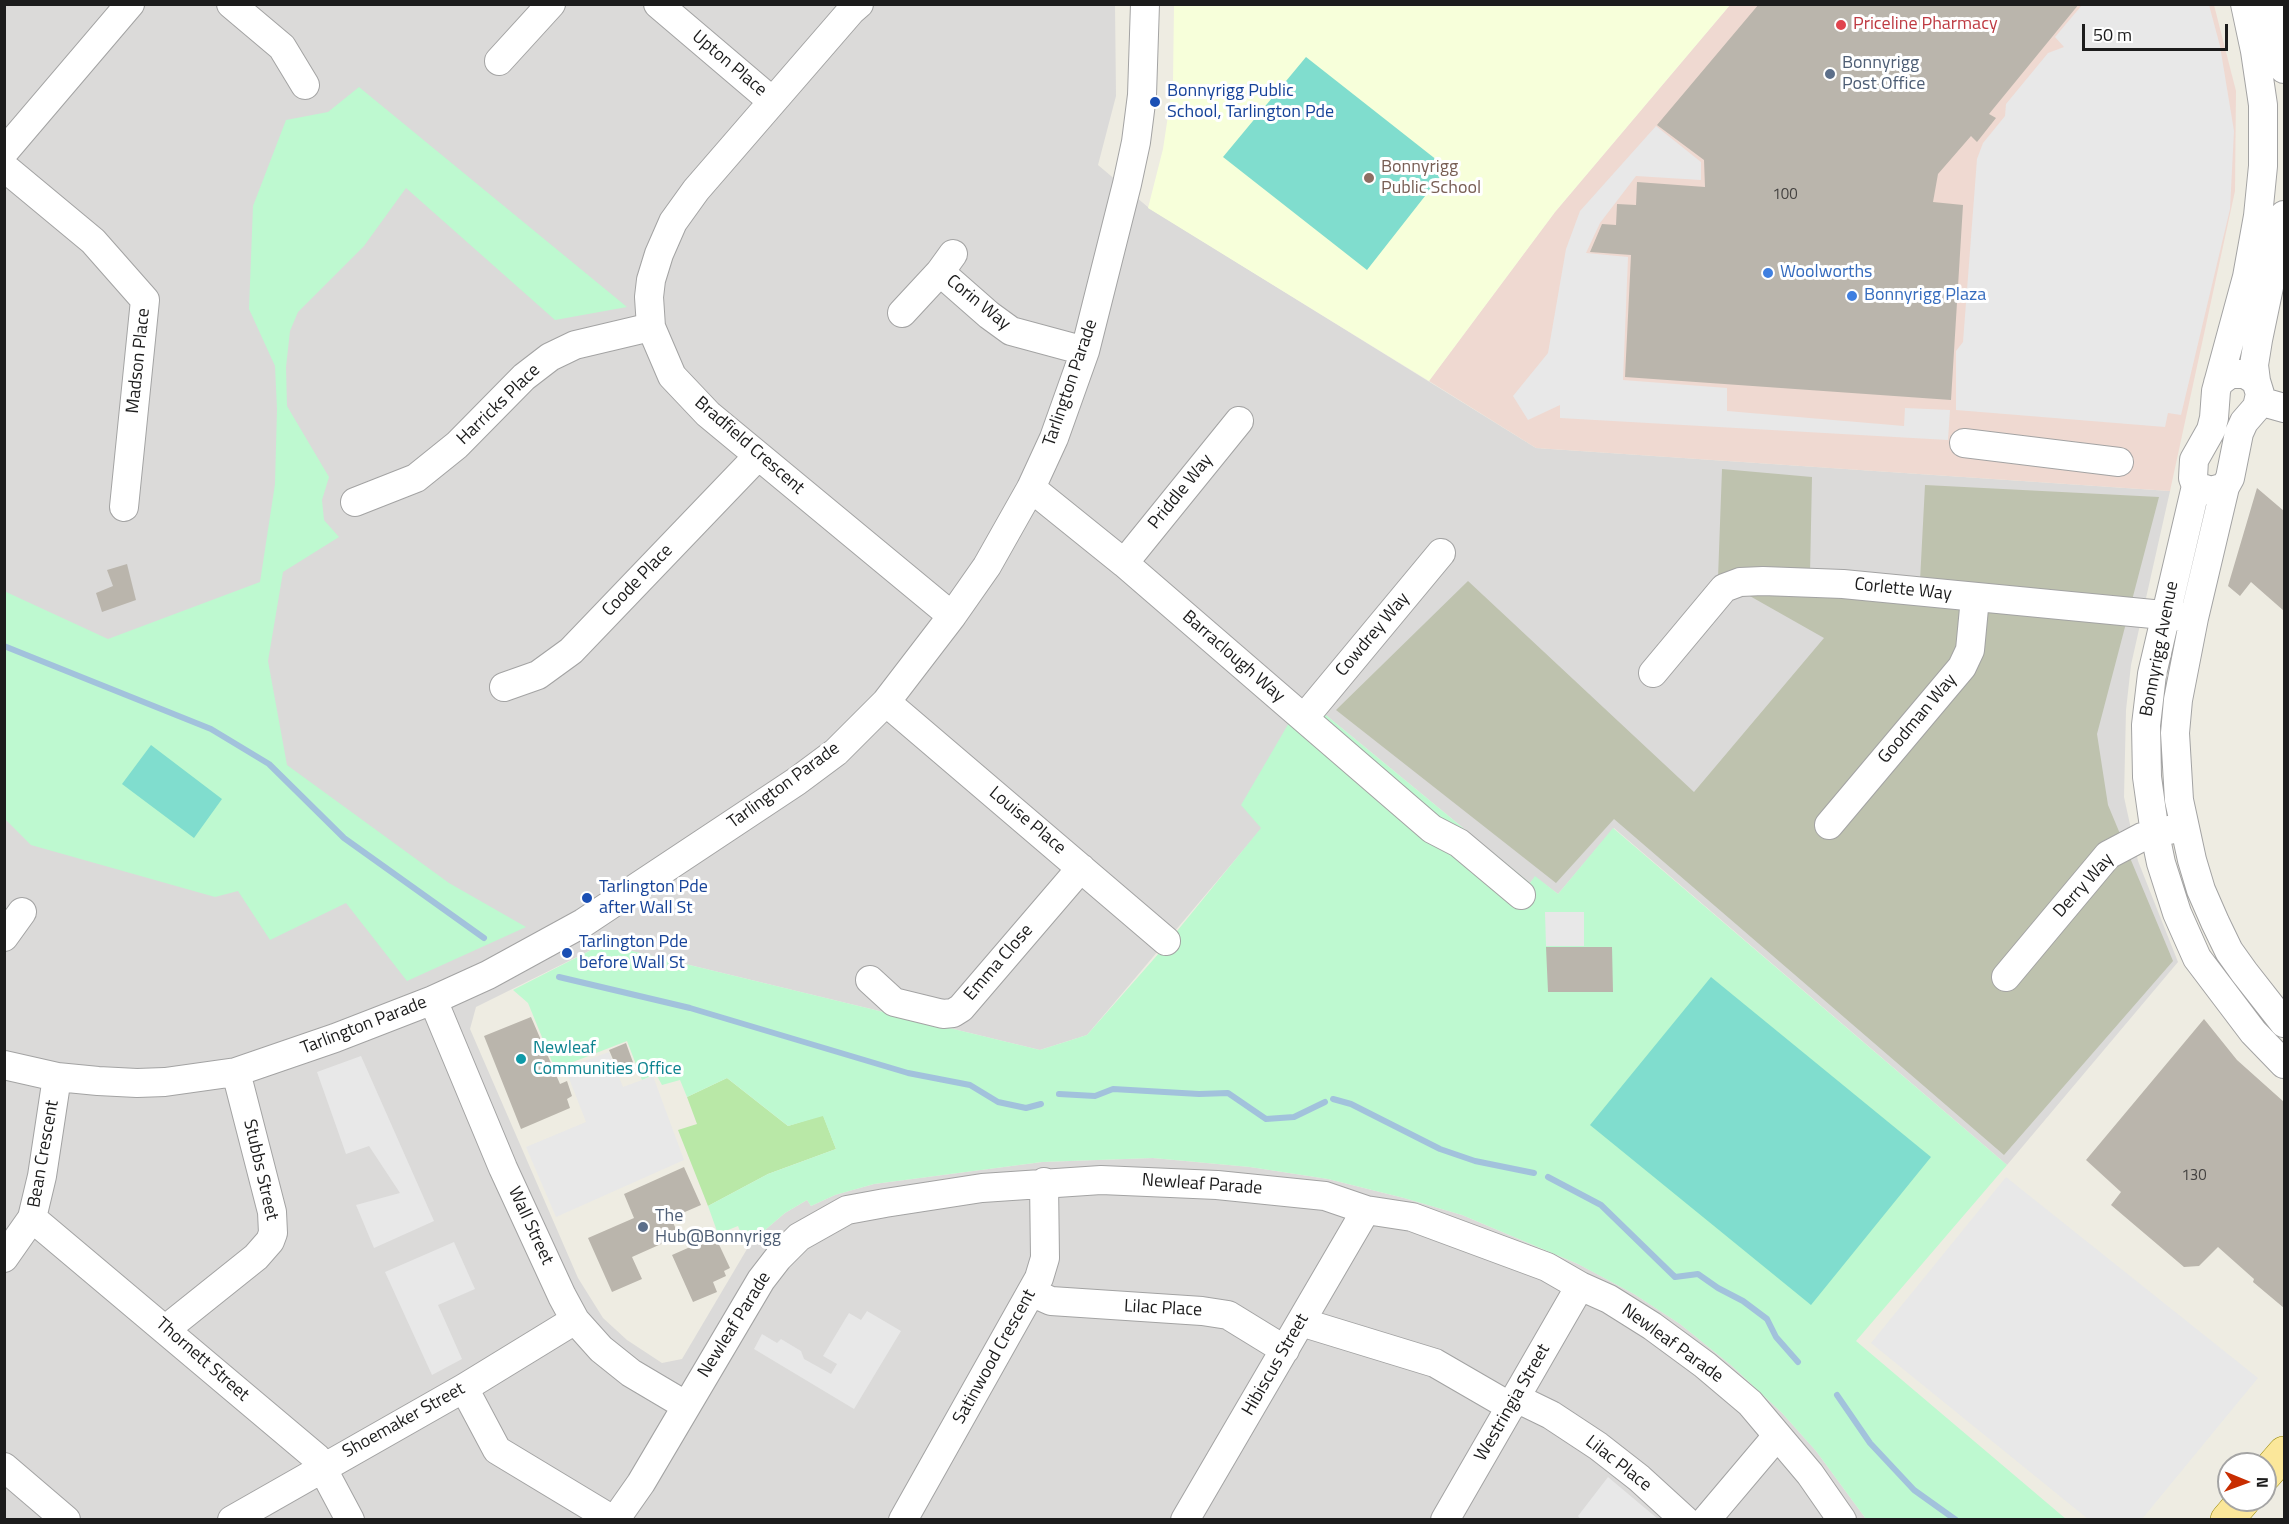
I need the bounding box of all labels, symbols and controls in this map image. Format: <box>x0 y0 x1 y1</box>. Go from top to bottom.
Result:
scale bar <box>2085 12 2230 50</box>
place label: Priceline Pharmacy <box>1853 14 1998 36</box>
marker: Priceline Pharmacy <box>1834 18 1848 32</box>
text: 50 m <box>2093 21 2132 48</box>
street label: Upton Place <box>687 26 771 102</box>
place label: Bonnyrigg Post Office <box>1842 53 1925 96</box>
marker: Bonnyrigg Post Office <box>1823 67 1837 81</box>
place label: Bonnyrigg Public School, Tarlington Pde <box>1167 81 1334 124</box>
marker: Bonnyrigg Public School, Tarlington Pde <box>1148 95 1162 109</box>
place label: Bonnyrigg Public School <box>1381 157 1481 200</box>
marker: Bonnyrigg Public School <box>1362 171 1376 185</box>
house number: 100 <box>1772 186 1798 204</box>
place label: Woolworths <box>1780 262 1872 284</box>
marker: Woolworths <box>1761 266 1775 280</box>
street label: Corin Way <box>942 271 1014 335</box>
place label: Bonnyrigg Plaza <box>1864 285 1986 307</box>
marker: Bonnyrigg Plaza <box>1845 289 1859 303</box>
street label: Madson Place <box>123 307 155 415</box>
street label: Tarlington Parade <box>1039 317 1103 449</box>
street label: Harricks Place <box>453 360 545 450</box>
street label: Bradfield Crescent <box>690 392 808 500</box>
street label: Priddle Way <box>1144 450 1218 534</box>
street label: Coode Place <box>598 540 678 622</box>
street label: Corlette Way <box>1853 574 1953 606</box>
street label: Bonnyrigg Avenue <box>2136 579 2184 719</box>
street label: Cowdrey Way <box>1332 589 1414 681</box>
street label: Barraclough Way <box>1177 607 1289 707</box>
street label: Goodman Way <box>1874 670 1962 768</box>
street label: Tarlington Parade <box>724 738 844 834</box>
street label: Louise Place <box>984 783 1070 859</box>
street label: Derry Way <box>2050 849 2118 923</box>
place label: Tarlington Pde after Wall St <box>599 877 708 920</box>
marker: Tarlington Pde after Wall St <box>580 891 594 905</box>
street label: Emma Close <box>960 920 1038 1006</box>
place label: Tarlington Pde before Wall St <box>579 932 688 974</box>
marker: Tarlington Pde before Wall St <box>560 946 574 960</box>
street label: Tarlington Parade <box>298 992 430 1060</box>
place label: Newleaf Communities Office <box>533 1038 682 1080</box>
marker: Newleaf Communities Office <box>514 1052 528 1066</box>
street label: Bean Crescent <box>24 1099 64 1209</box>
street label: Stubbs Street <box>238 1117 282 1223</box>
house number: 130 <box>2181 1167 2207 1185</box>
street label: Newleaf Parade <box>1141 1170 1263 1200</box>
street label: Wall Street <box>503 1184 557 1268</box>
place label: The Hub@Bonnyrigg <box>655 1206 781 1248</box>
marker: The Hub@Bonnyrigg <box>636 1220 650 1234</box>
street label: Newleaf Parade <box>694 1268 776 1382</box>
street label: Satinwood Crescent <box>949 1286 1041 1428</box>
street label: Lilac Place <box>1123 1296 1203 1322</box>
street label: Newleaf Parade <box>1617 1300 1727 1388</box>
street label: Hibiscus Street <box>1238 1310 1314 1420</box>
street label: Thornett Street <box>151 1314 253 1406</box>
street label: Westringia Street <box>1471 1341 1555 1465</box>
street label: Shoemaker Street <box>339 1379 469 1463</box>
street label: Lilac Place <box>1581 1431 1655 1497</box>
north arrow <box>2217 1452 2277 1512</box>
text: N <box>2251 1477 2275 1488</box>

